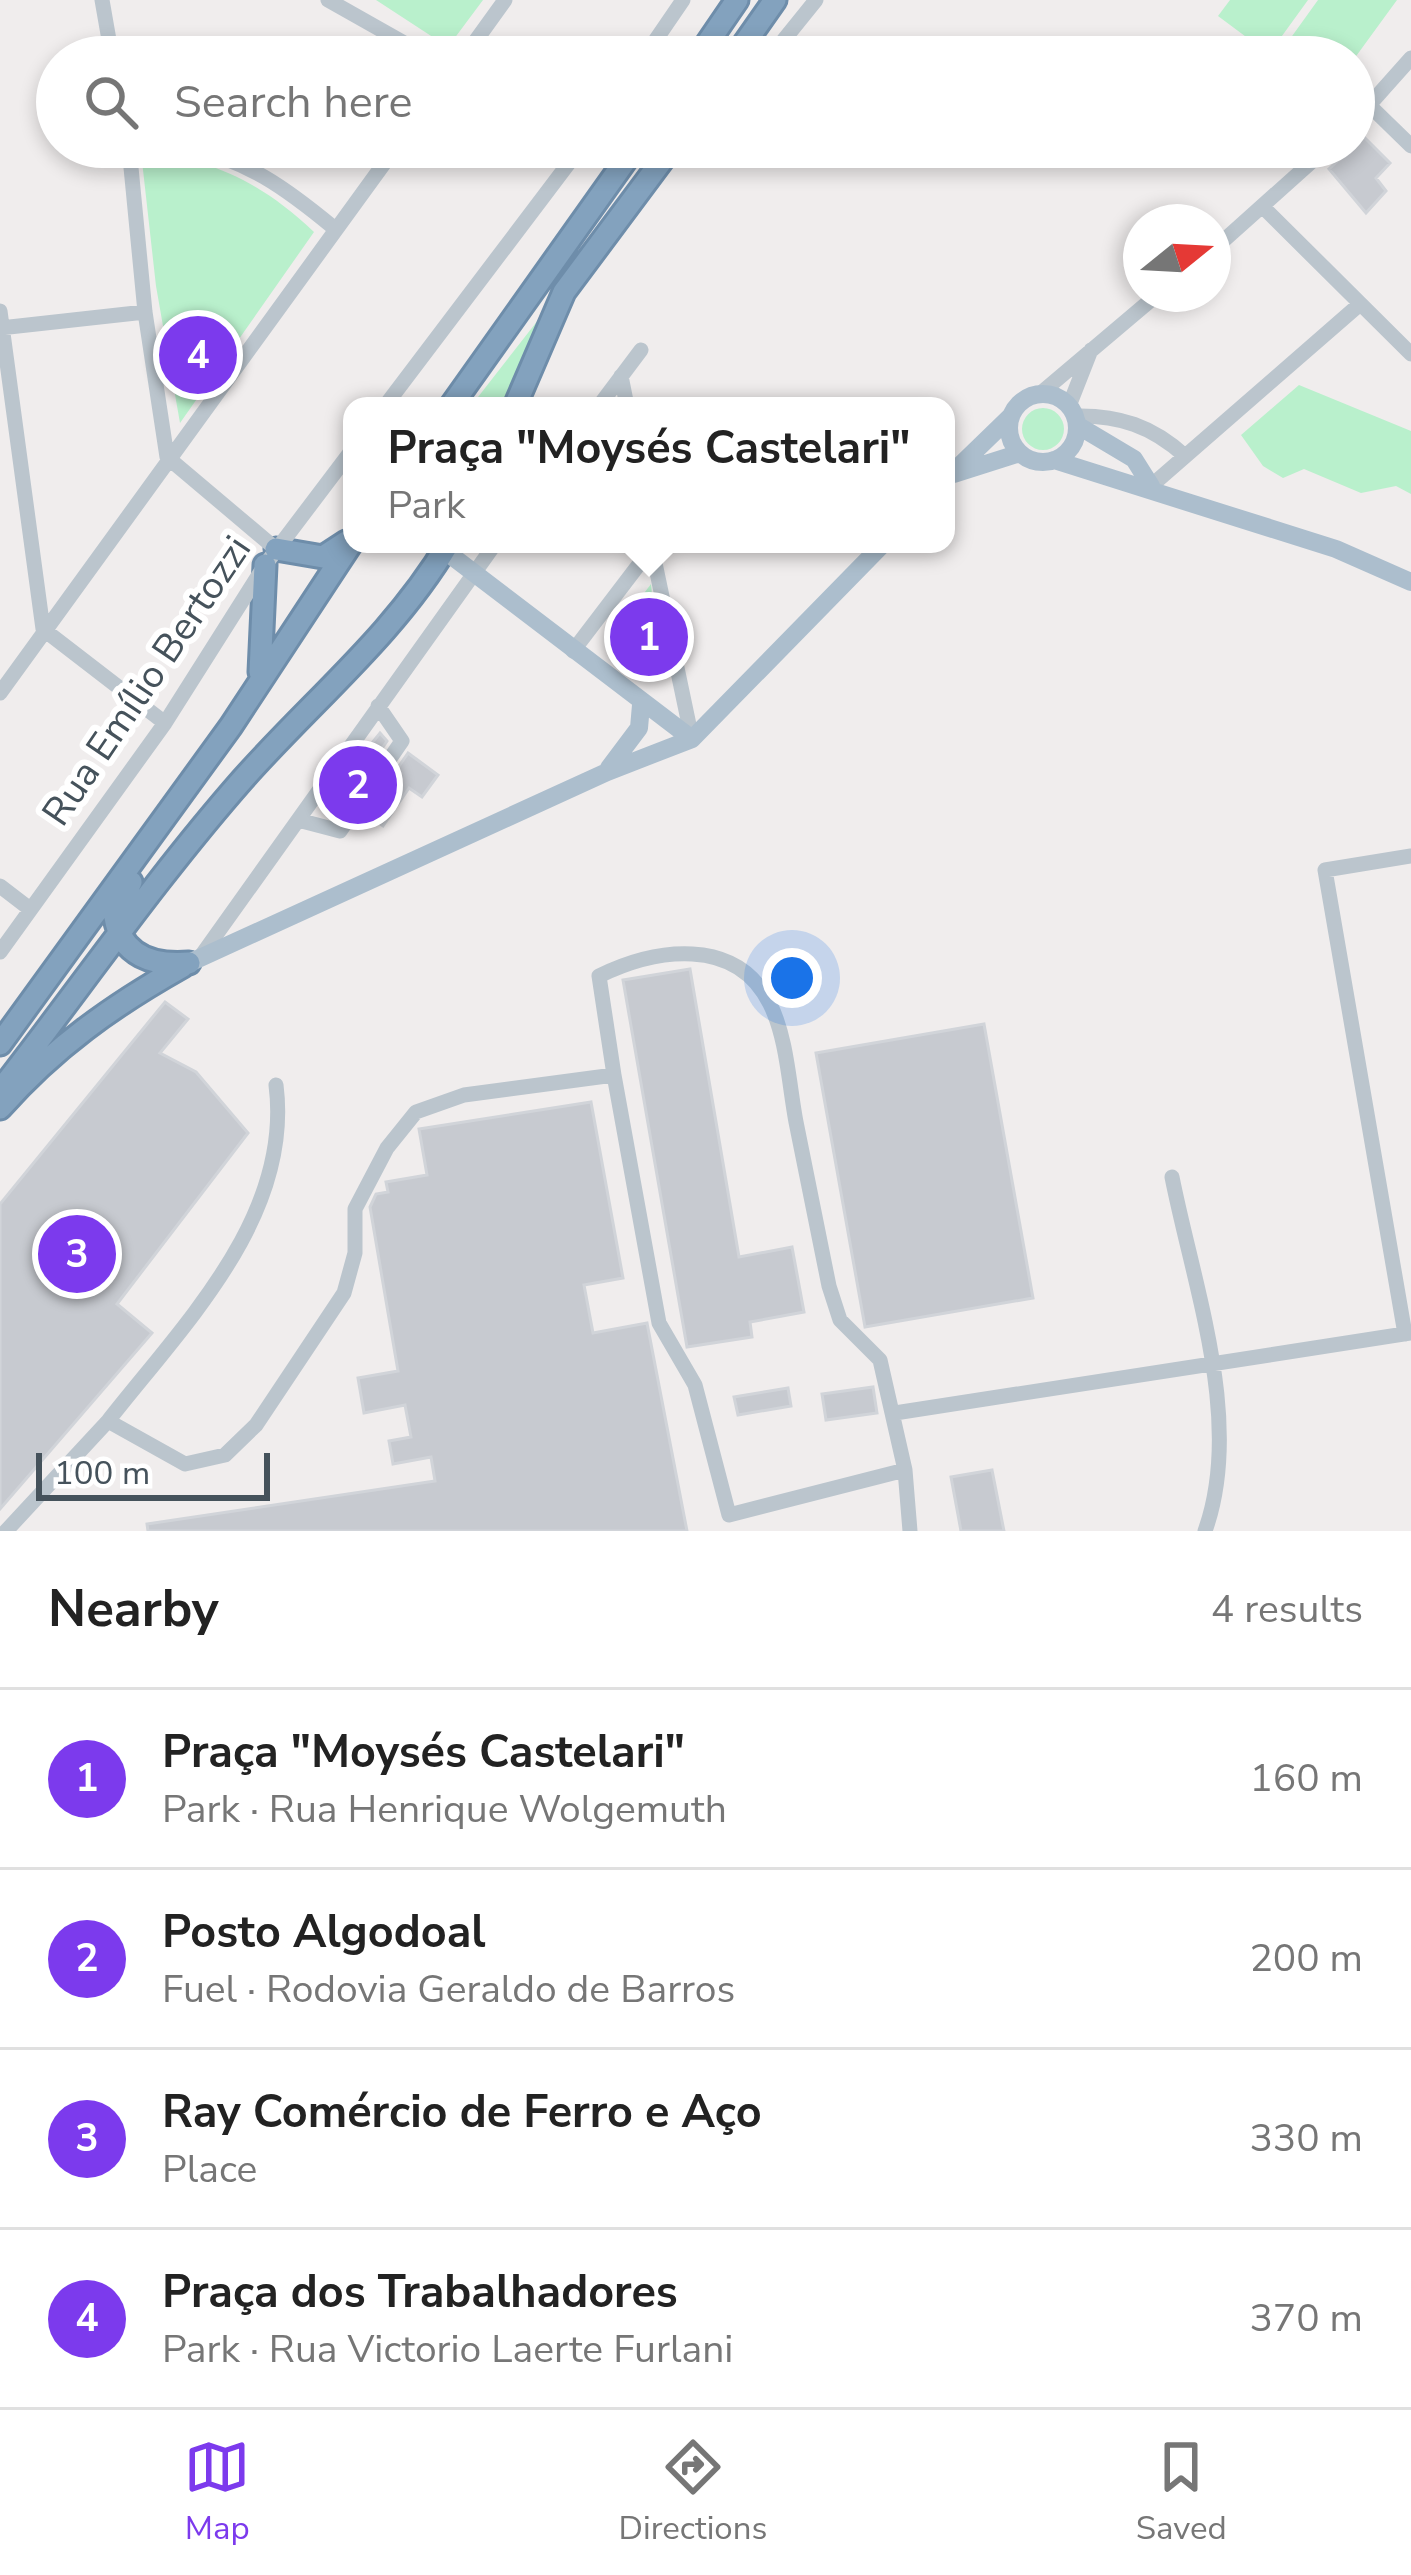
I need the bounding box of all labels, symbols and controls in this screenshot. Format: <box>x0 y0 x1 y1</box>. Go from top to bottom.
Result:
search box <box>36 36 1375 168</box>
icon: search <box>78 69 144 135</box>
text: Search here <box>174 72 413 133</box>
north arrow <box>1123 204 1231 312</box>
pin: 4 <box>159 310 237 400</box>
popup <box>343 397 955 553</box>
text: Praça "Moysés Castelari" <box>388 418 910 479</box>
text: Park <box>388 479 465 532</box>
street label: Rua Emílio Bertozzi <box>30 526 264 836</box>
pin: 1 <box>610 592 688 682</box>
pin: 2 <box>319 740 397 830</box>
your location <box>762 948 822 1008</box>
pin: 3 <box>38 1209 116 1299</box>
scale bar <box>36 1447 270 1500</box>
text: 100 m <box>54 1451 150 1496</box>
text: Nearby <box>48 1574 219 1644</box>
text: 4 results <box>1211 1583 1363 1636</box>
text: Praça "Moysés Castelari" <box>162 1722 685 1783</box>
text: 1 <box>75 1752 99 1805</box>
text: 160 m <box>1249 1752 1363 1805</box>
text: Park · Rua Henrique Wolgemuth <box>162 1783 727 1836</box>
text: Posto Algodoal <box>162 1902 486 1963</box>
text: 2 <box>75 1932 99 1985</box>
text: 200 m <box>1249 1932 1363 1985</box>
text: Fuel · Rodovia Geraldo de Barros <box>162 1963 735 2016</box>
text: Ray Comércio de Ferro e Aço <box>162 2082 762 2143</box>
text: 3 <box>75 2112 99 2165</box>
text: 330 m <box>1249 2112 1363 2165</box>
text: Place <box>162 2143 257 2196</box>
text: Praça dos Trabalhadores <box>162 2262 678 2323</box>
text: 4 <box>75 2292 99 2345</box>
text: 370 m <box>1249 2292 1363 2345</box>
text: Park · Rua Victorio Laerte Furlani <box>162 2323 733 2376</box>
tab: Map <box>184 2434 250 2551</box>
tab: Directions <box>619 2434 767 2551</box>
tab: Saved <box>1136 2434 1227 2551</box>

